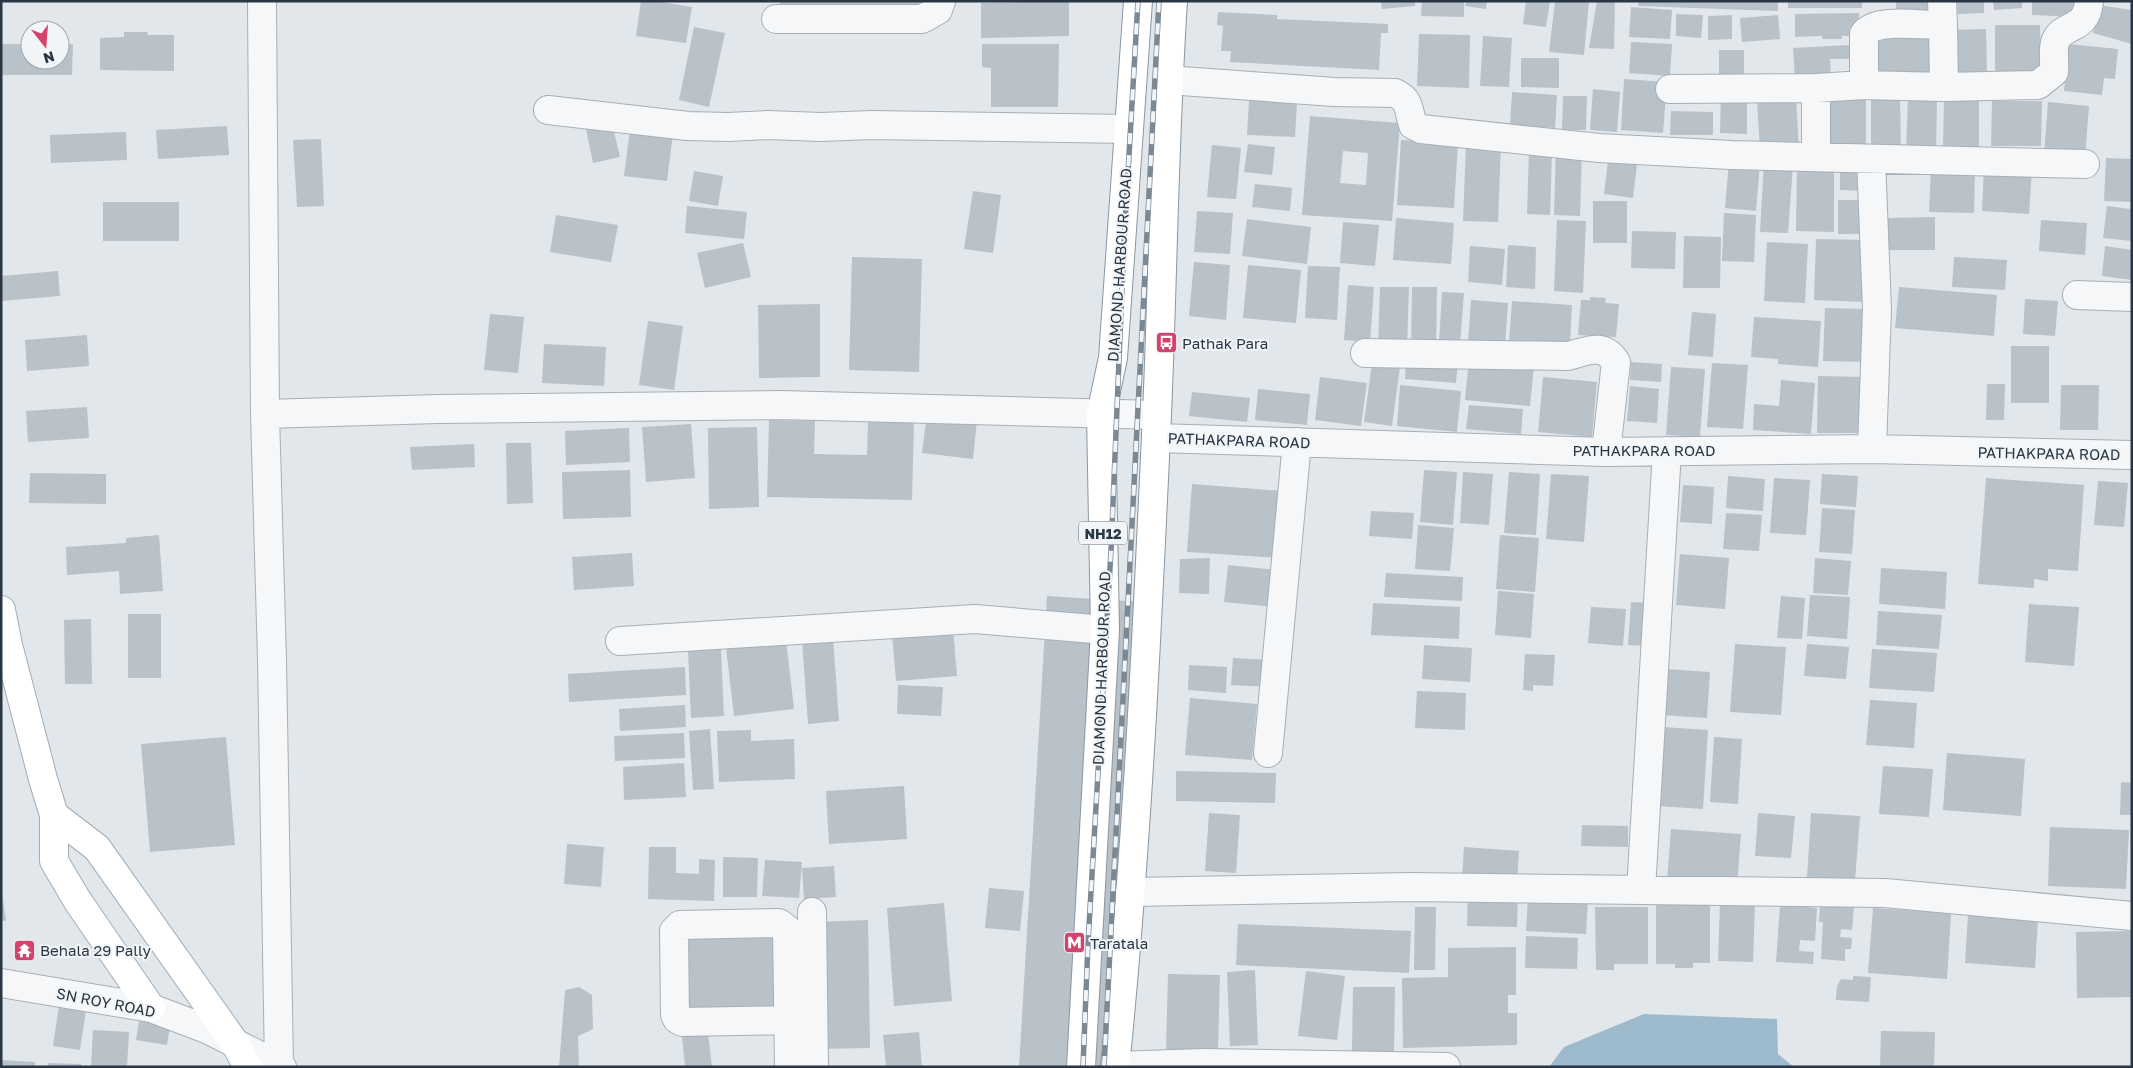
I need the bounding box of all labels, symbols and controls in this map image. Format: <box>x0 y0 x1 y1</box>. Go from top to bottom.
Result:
north arrow <box>20 20 70 70</box>
text: N <box>41 48 57 68</box>
street label: DIAMOND HARBOUR ROAD <box>1103 168 1135 362</box>
bus stop icon: Pathak Para <box>1154 331 1178 355</box>
place label: Pathak Para <box>1182 334 1268 352</box>
street label: PATHAKPARA ROAD <box>1167 429 1311 451</box>
street label: PATHAKPARA ROAD <box>1573 441 1715 459</box>
street label: PATHAKPARA ROAD <box>1977 443 2121 463</box>
road number: NH12 <box>1079 522 1127 544</box>
street label: DIAMOND HARBOUR ROAD <box>1089 571 1113 765</box>
metro station icon: Taratala <box>1062 931 1086 955</box>
place label: Taratala <box>1090 934 1148 952</box>
temple icon: Behala 29 Pally <box>12 938 36 962</box>
place label: Behala 29 Pally <box>40 941 151 959</box>
street label: SN ROY ROAD <box>55 984 157 1020</box>

